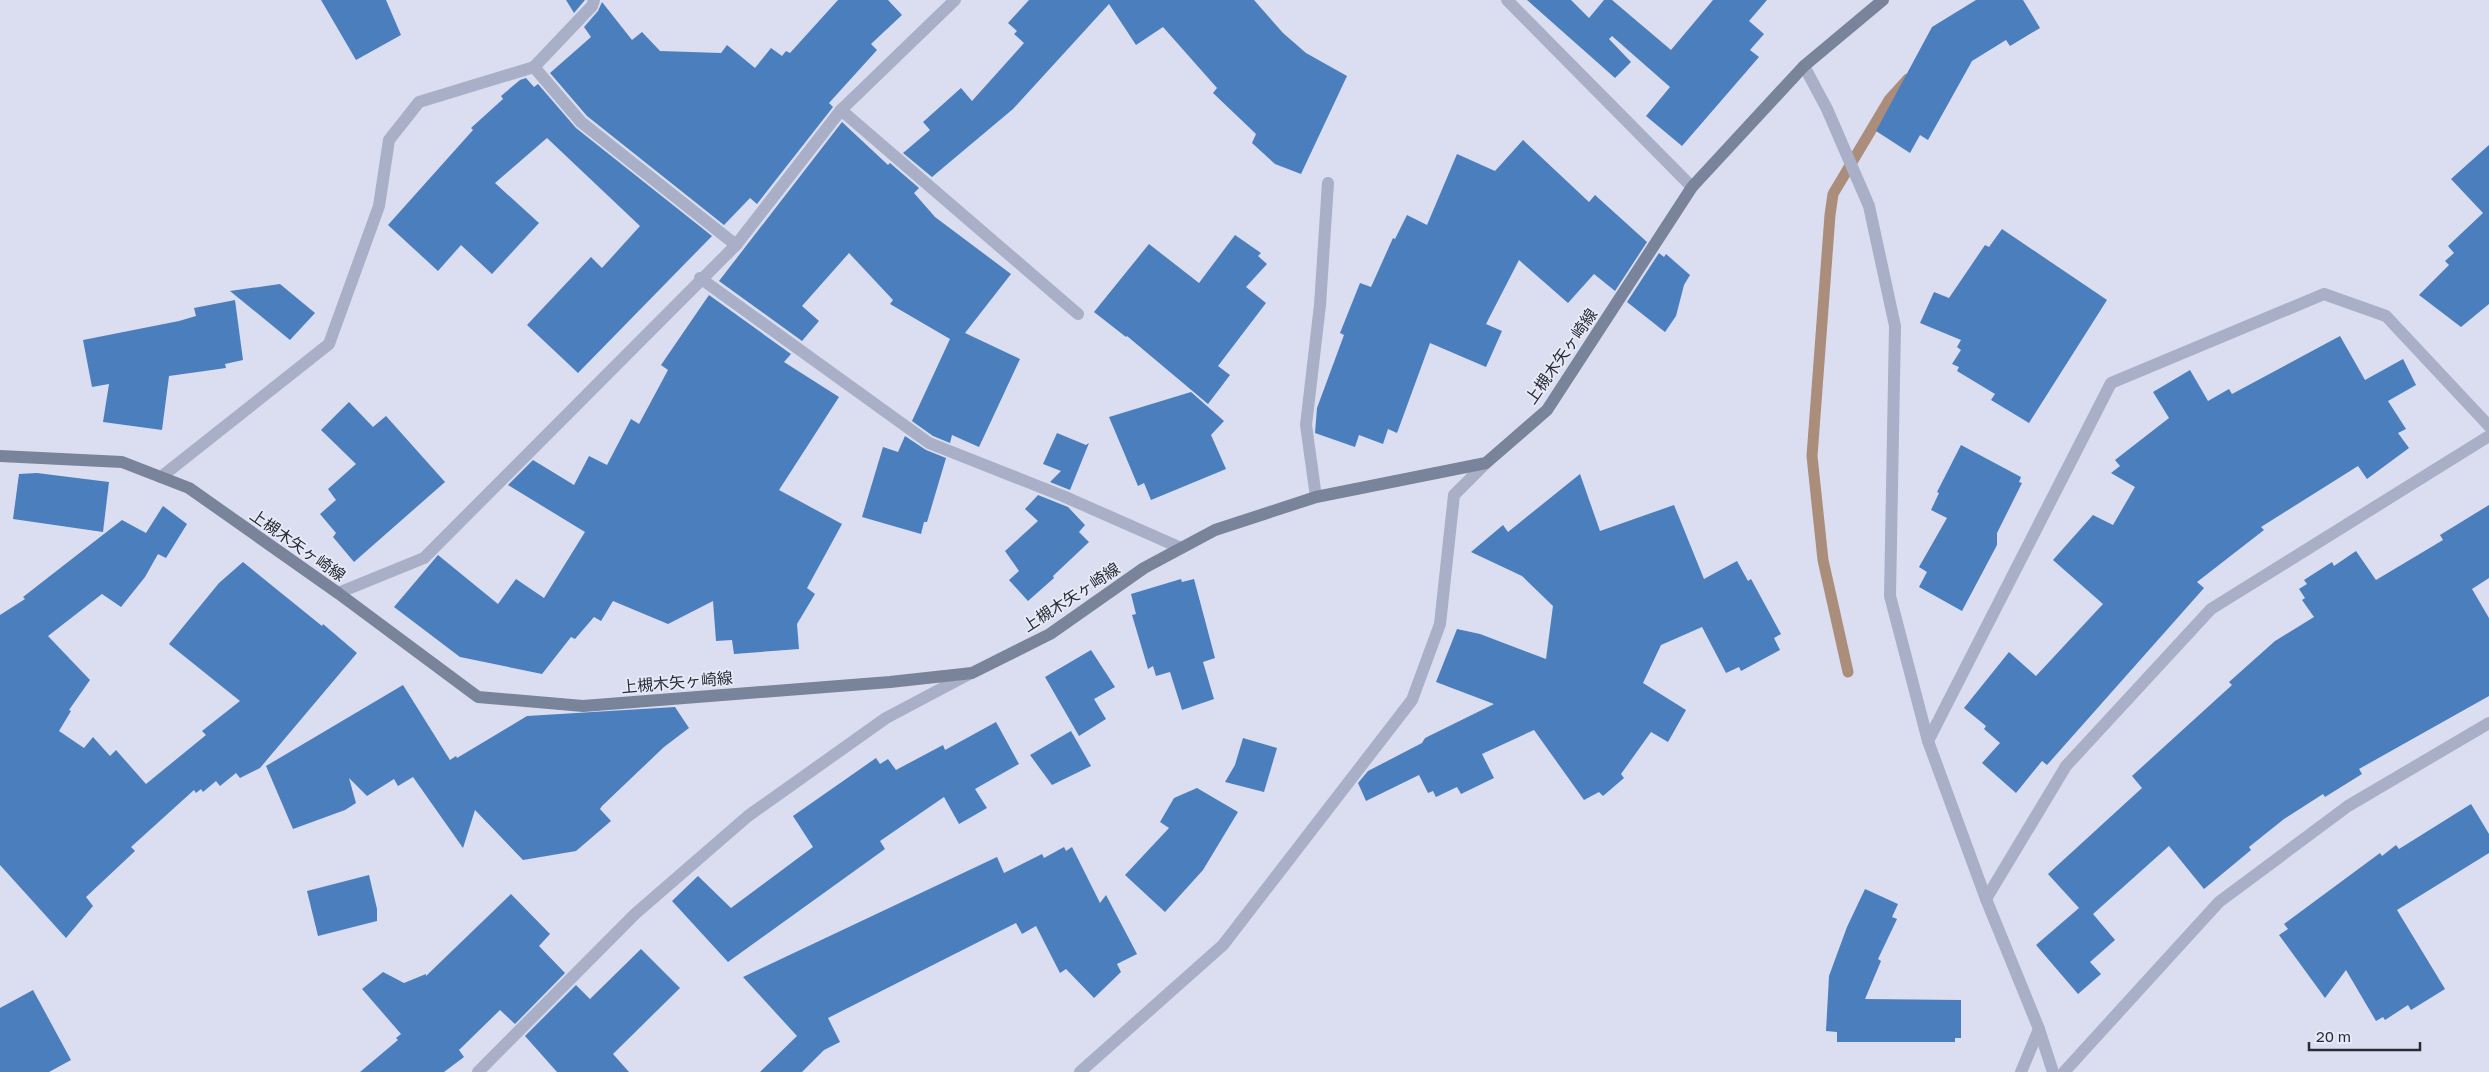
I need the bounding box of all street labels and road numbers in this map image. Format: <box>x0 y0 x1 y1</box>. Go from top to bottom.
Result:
street label: 上槻木矢ヶ崎線 <box>1521 304 1601 408</box>
street label: 上槻木矢ヶ崎線 <box>246 505 350 585</box>
street label: 上槻木矢ヶ崎線 <box>1019 558 1123 636</box>
street label: 上槻木矢ヶ崎線 <box>620 667 734 697</box>

